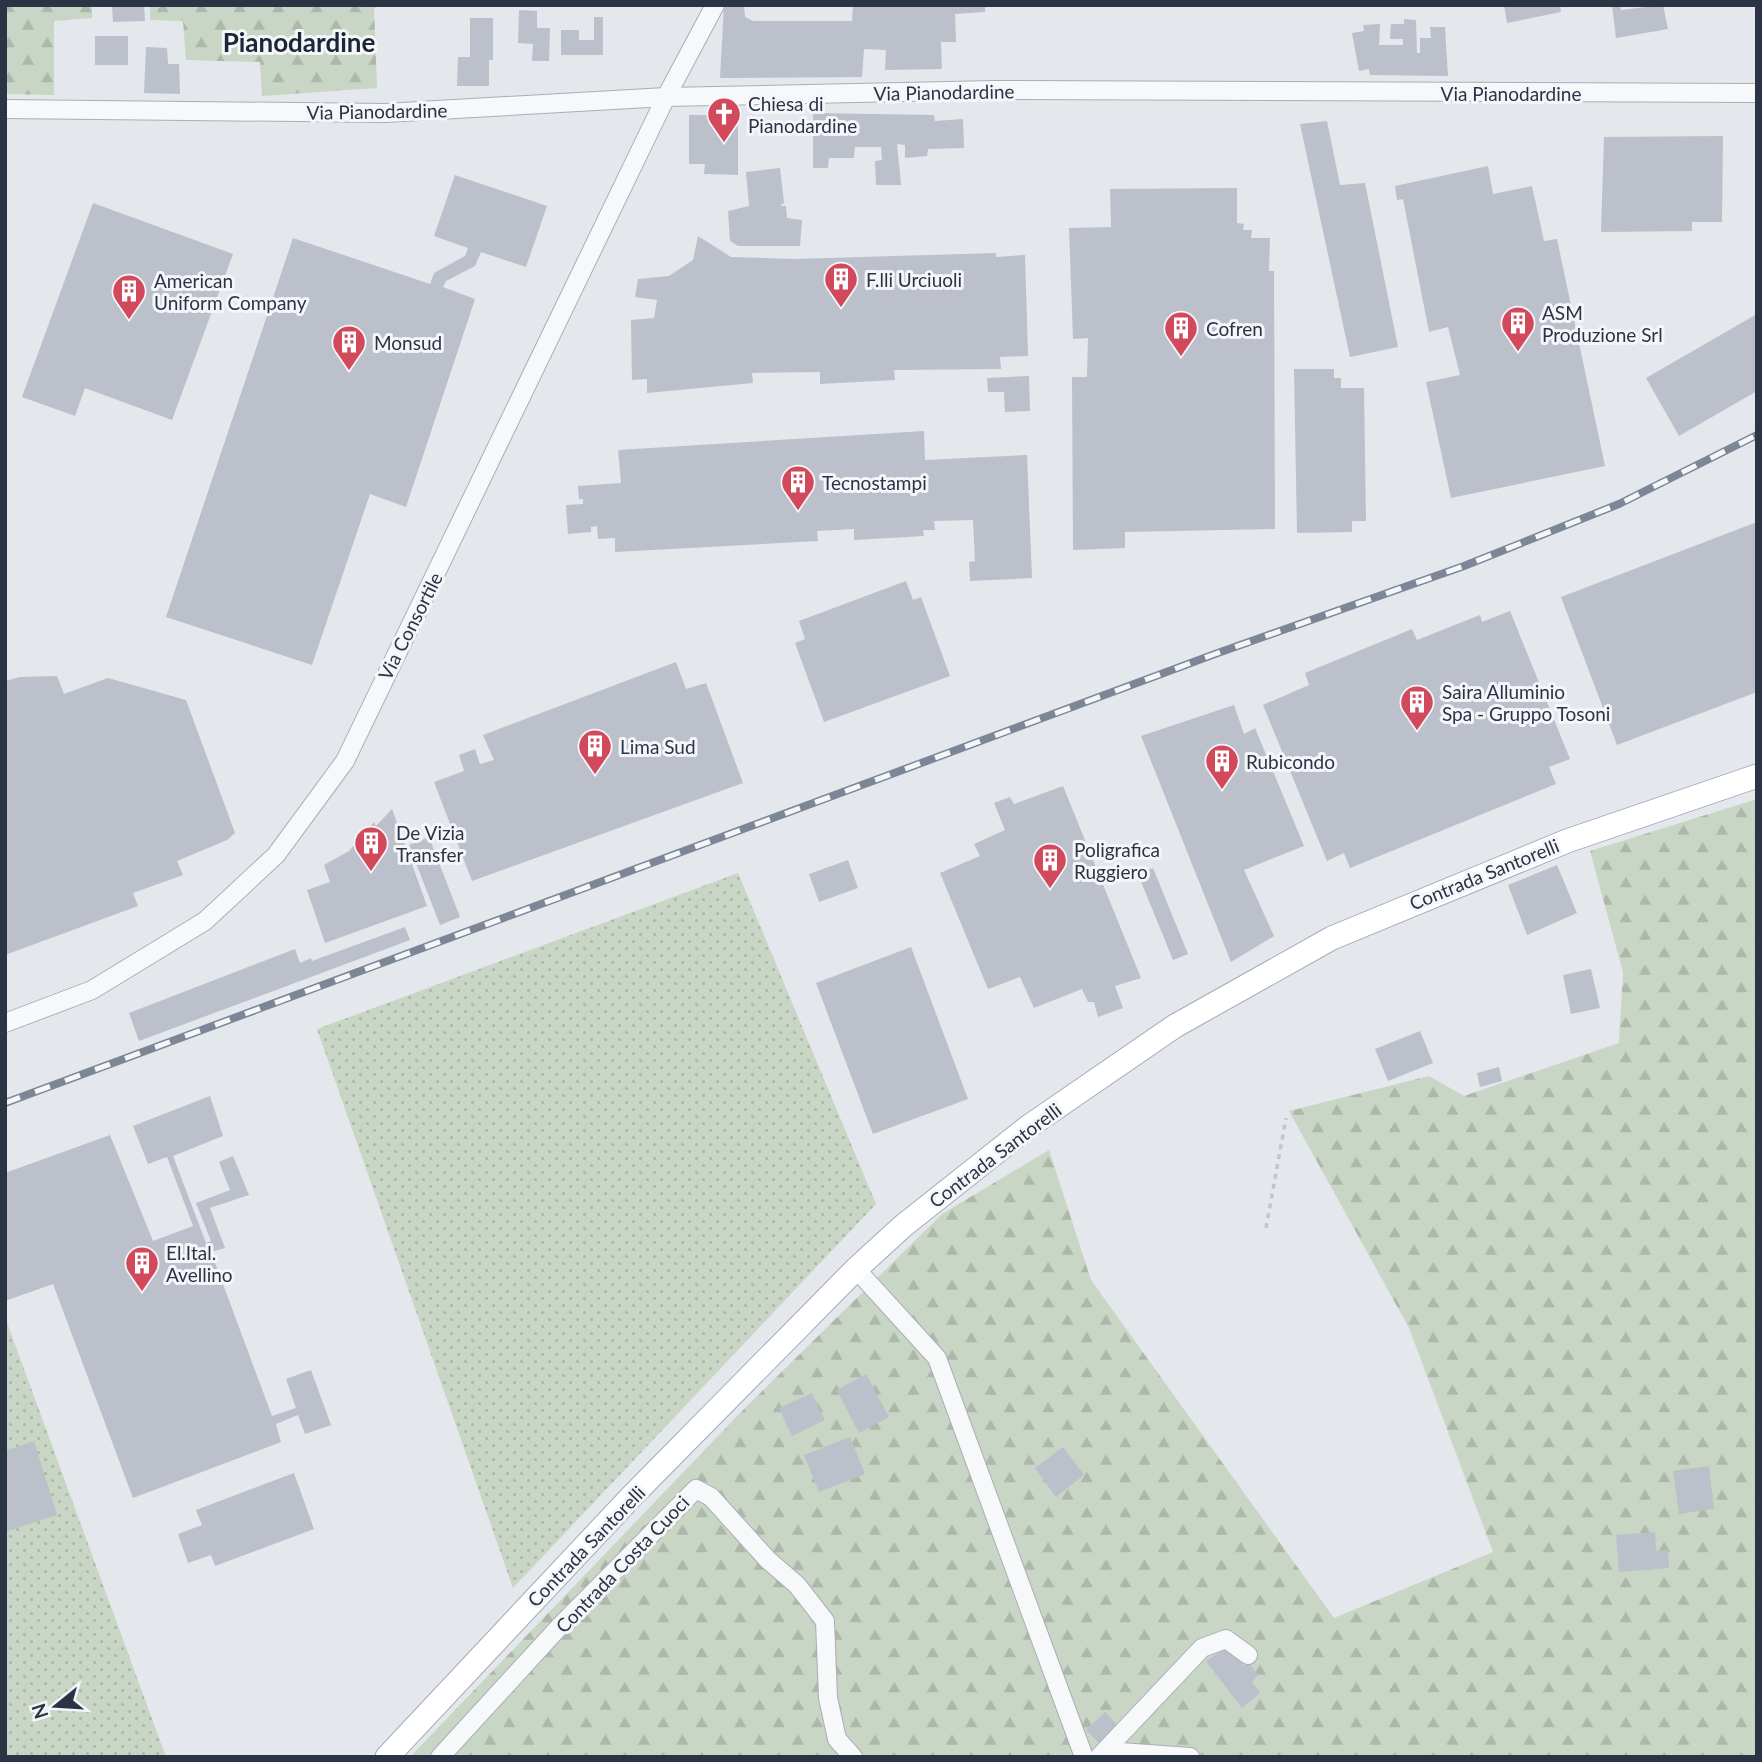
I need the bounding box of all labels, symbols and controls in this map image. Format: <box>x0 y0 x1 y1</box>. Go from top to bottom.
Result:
district label: Pianodardine <box>223 26 375 58</box>
street label: Via Pianodardine <box>873 79 1015 105</box>
street label: Via Pianodardine <box>1441 82 1581 105</box>
place label: Chiesa di Pianodardine <box>748 92 857 137</box>
church icon: Chiesa di Pianodardine <box>705 95 743 144</box>
street label: Via Pianodardine <box>306 98 448 124</box>
building icon: F.lli Urciuoli <box>822 260 860 309</box>
place label: F.lli Urciuoli <box>866 268 962 291</box>
place label: American Uniform Company <box>154 269 307 314</box>
building icon: American Uniform Company <box>110 272 148 321</box>
place label: ASM Produzione Srl <box>1542 301 1663 346</box>
building icon: ASM Produzione Srl <box>1499 304 1537 353</box>
building icon: Cofren <box>1162 309 1200 358</box>
place label: Cofren <box>1206 317 1263 340</box>
building icon: Monsud <box>330 323 368 372</box>
place label: Monsud <box>374 331 442 354</box>
building icon: Tecnostampi <box>779 463 817 512</box>
place label: Tecnostampi <box>822 471 927 494</box>
street label: Via Consortile <box>373 568 447 684</box>
place label: Saira Alluminio Spa - Gruppo Tosoni <box>1442 680 1610 725</box>
building icon: Saira Alluminio Spa - Gruppo Tosoni <box>1398 683 1436 732</box>
building icon: Lima Sud <box>576 727 614 776</box>
place label: Lima Sud <box>620 735 696 758</box>
building icon: Rubicondo <box>1203 742 1241 791</box>
place label: Rubicondo <box>1246 750 1335 773</box>
place label: De Vizia Transfer <box>396 821 465 866</box>
building icon: De Vizia Transfer <box>352 824 390 873</box>
street label: Contrada Santorelli <box>1406 833 1562 915</box>
place label: Poligrafica Ruggiero <box>1074 838 1160 883</box>
building icon: Poligrafica Ruggiero <box>1031 841 1069 890</box>
street label: Contrada Santorelli <box>924 1098 1066 1212</box>
place label: El.Ital. Avellino <box>166 1241 233 1286</box>
building icon: El.Ital. Avellino <box>123 1244 161 1293</box>
street label: Contrada Santorelli <box>522 1481 650 1611</box>
street label: Contrada Costa Cuoci <box>551 1491 693 1637</box>
north arrow <box>21 1671 91 1741</box>
text: N <box>26 1701 53 1722</box>

